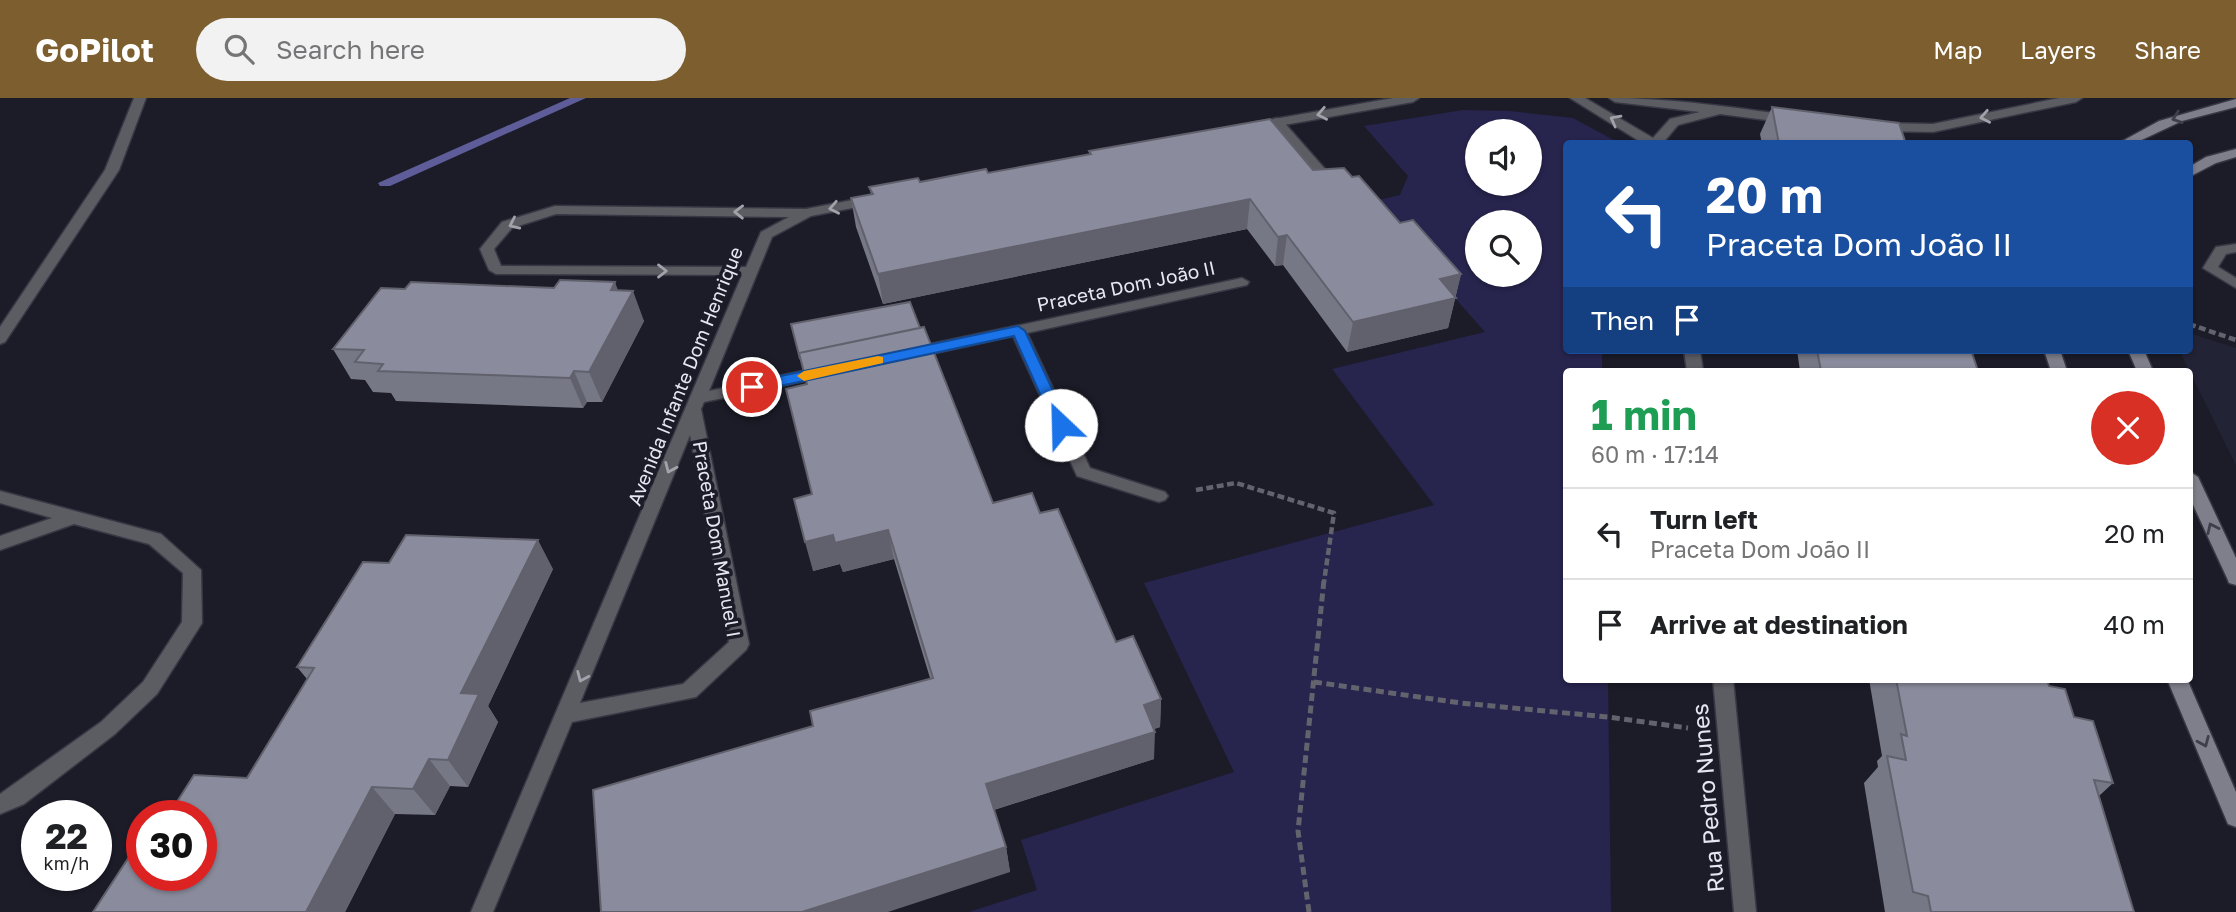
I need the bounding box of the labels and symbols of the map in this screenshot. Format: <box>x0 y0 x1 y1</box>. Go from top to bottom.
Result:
one-way arrow <box>1316 105 1328 120</box>
one-way arrow <box>1979 109 1991 124</box>
one-way arrow <box>2172 110 2184 124</box>
one-way arrow <box>1610 115 1622 129</box>
one-way arrow <box>828 200 840 215</box>
one-way arrow <box>733 205 744 220</box>
one-way arrow <box>509 216 521 230</box>
street label: Avenida Infante Dom Henrique <box>622 243 747 508</box>
street label: Praceta Dom João II <box>1035 255 1217 316</box>
one-way arrow <box>657 263 668 279</box>
pin <box>722 357 782 417</box>
position arrow <box>1024 388 1098 462</box>
street label: Praceta Dom Manuel I <box>689 439 746 639</box>
one-way arrow <box>664 460 678 473</box>
one-way arrow <box>2206 523 2220 535</box>
one-way arrow <box>576 670 590 683</box>
street label: Rua Pedro Nunes <box>1685 702 1729 894</box>
one-way arrow <box>2196 735 2210 747</box>
speed limit sign: 30 <box>126 800 217 891</box>

